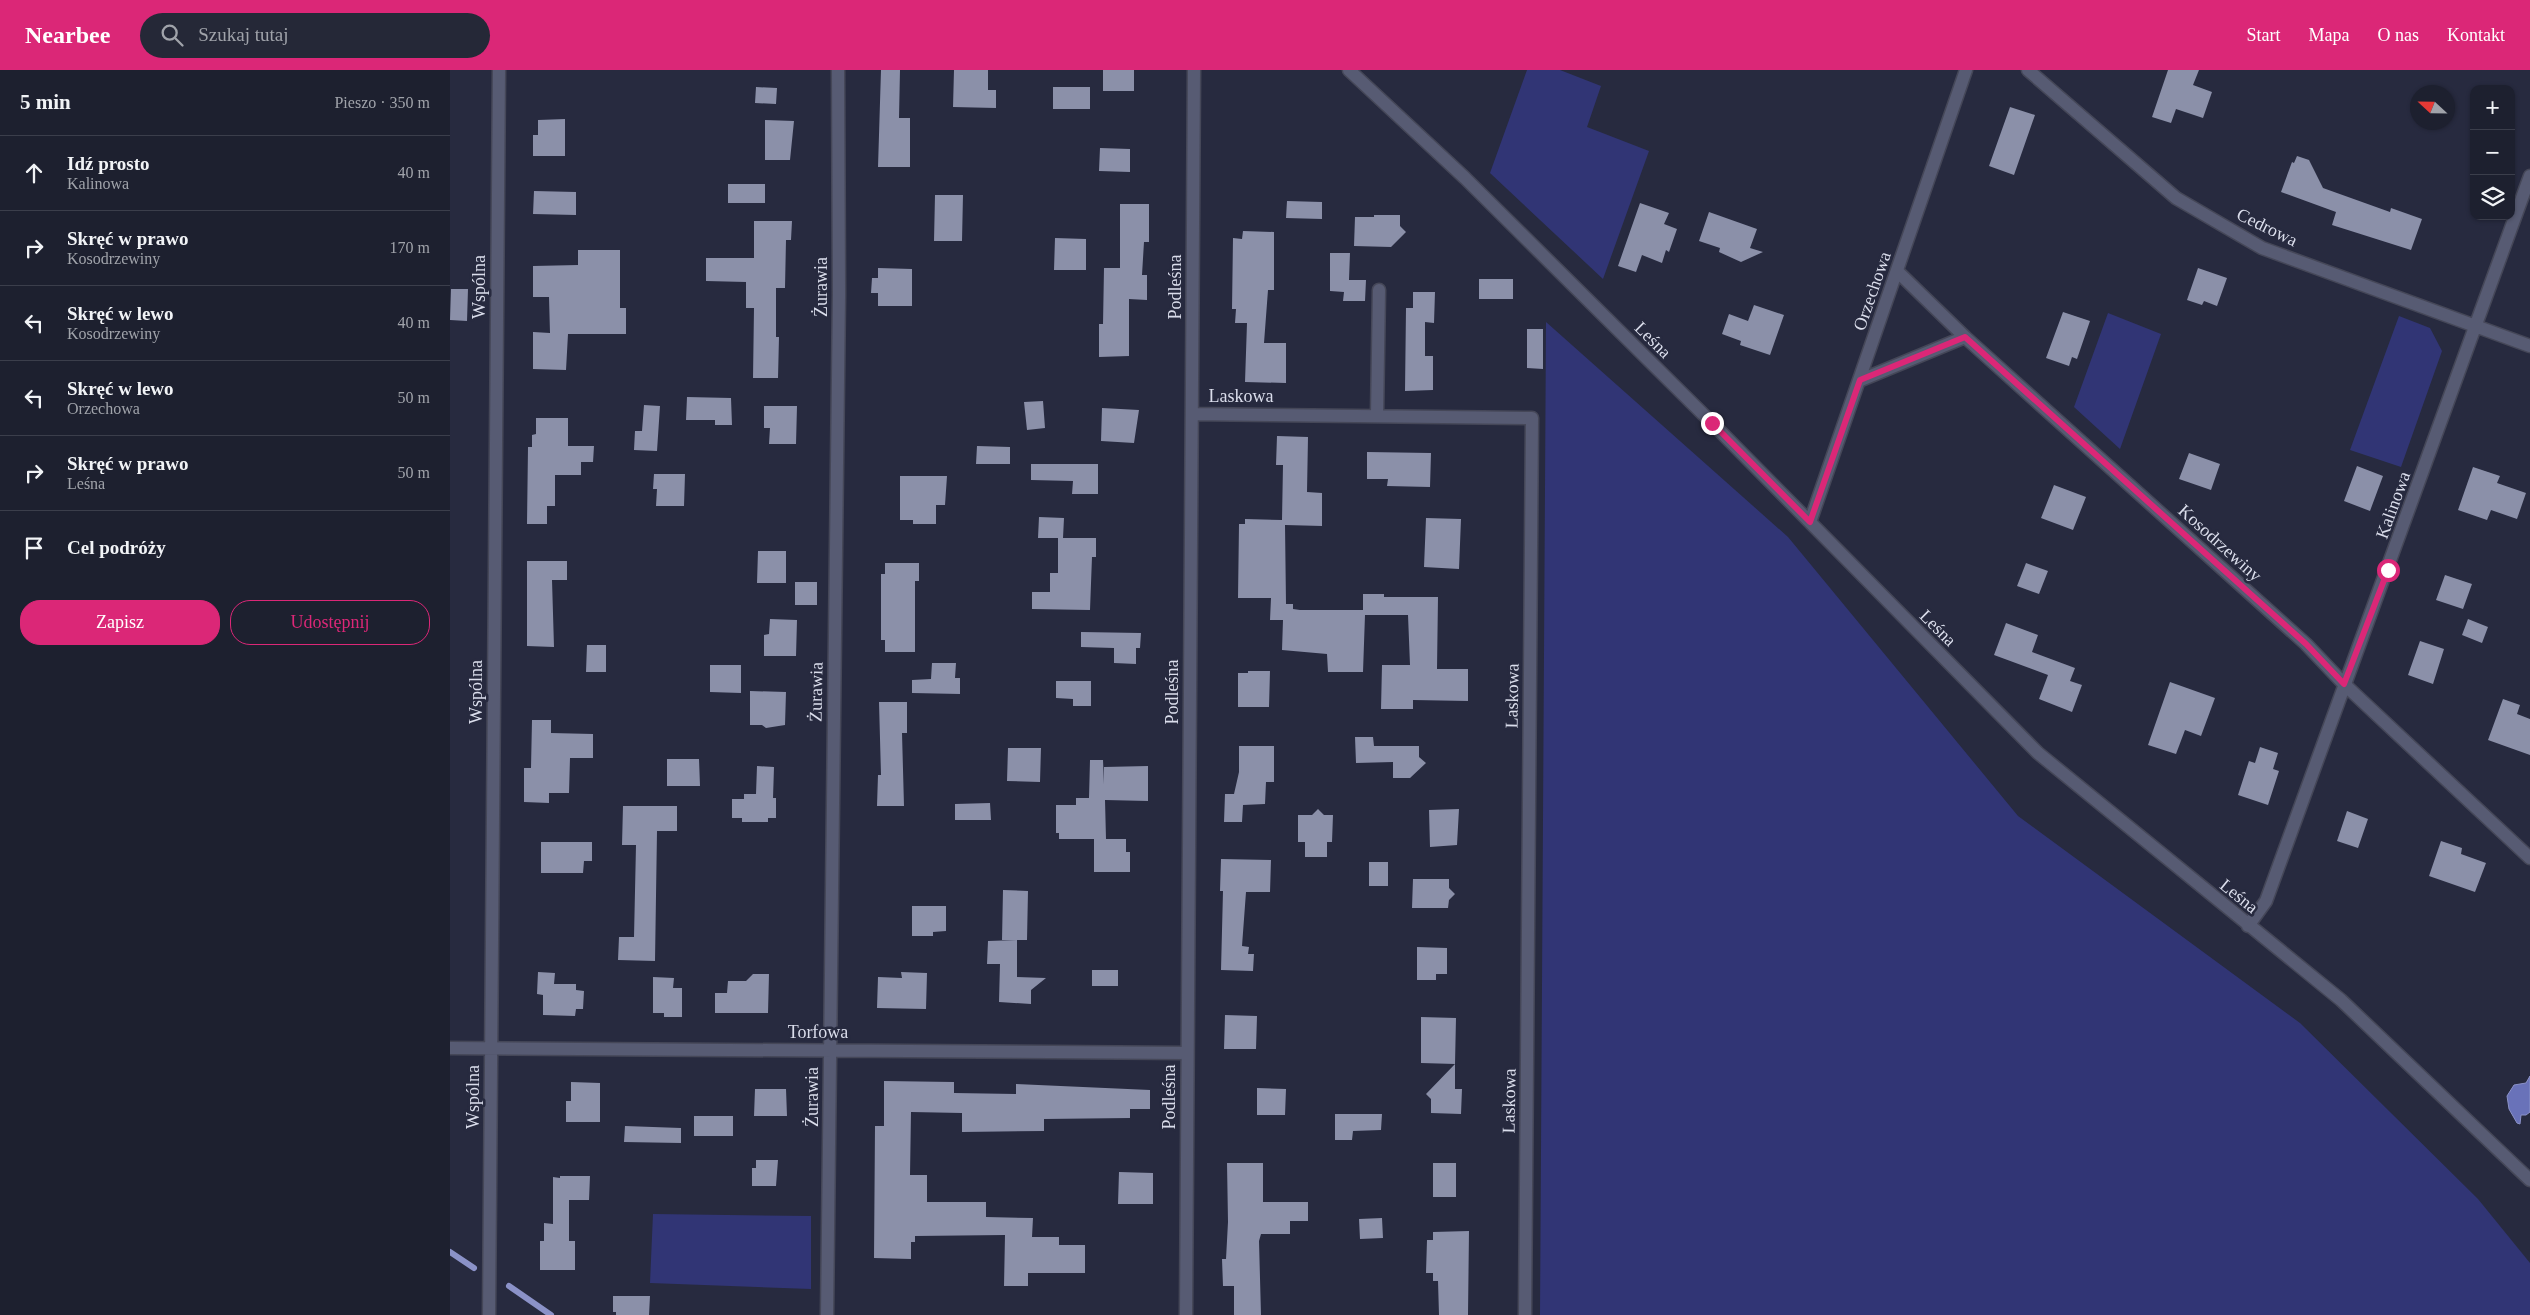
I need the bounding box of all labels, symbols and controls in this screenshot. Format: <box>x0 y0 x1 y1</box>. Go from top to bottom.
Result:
search box <box>140 13 490 58</box>
icon: search <box>158 21 186 49</box>
text: Nearbee <box>25 22 110 48</box>
text: Szukaj tutaj <box>198 24 289 45</box>
text: Start <box>2247 25 2281 45</box>
text: Mapa <box>2309 25 2350 45</box>
text: O nas <box>2378 25 2419 45</box>
text: Kontakt <box>2447 25 2505 45</box>
north arrow <box>2410 85 2455 130</box>
map controls <box>2470 85 2515 220</box>
button: + <box>2470 85 2515 130</box>
text: 5 min <box>20 90 71 114</box>
text: Pieszo · 350 m <box>334 94 430 111</box>
button: − <box>2470 130 2515 175</box>
text: Idź prosto <box>67 153 150 174</box>
icon: ahead <box>20 159 48 187</box>
text: 40 m <box>398 164 430 181</box>
text: Kalinowa <box>67 175 129 192</box>
button: layers <box>2470 175 2515 220</box>
street label: Cedrowa <box>2233 204 2301 250</box>
text: Skręć w prawo <box>67 228 188 249</box>
icon: right <box>20 234 48 262</box>
text: 170 m <box>390 239 430 256</box>
street label: Orzechowa <box>1849 249 1895 333</box>
text: Kosodrzewiny <box>67 250 160 267</box>
street label: Podleśna <box>1165 254 1185 320</box>
street label: Wspólna <box>469 255 489 319</box>
street label: Żurawia <box>811 257 831 317</box>
text: Skręć w lewo <box>67 303 174 324</box>
icon: left <box>20 309 48 337</box>
text: 40 m <box>398 314 430 331</box>
street label: Leśna <box>1631 318 1675 362</box>
text: Kosodrzewiny <box>67 325 160 342</box>
text: Skręć w lewo <box>67 378 174 399</box>
icon: left <box>20 384 48 412</box>
street label: Laskowa <box>1209 386 1273 406</box>
text: 50 m <box>398 389 430 406</box>
text: Orzechowa <box>67 400 140 417</box>
route end <box>1701 412 1724 435</box>
text: Skręć w prawo <box>67 453 188 474</box>
icon: right <box>20 459 48 487</box>
text: 50 m <box>398 464 430 481</box>
street label: Kalinowa <box>2372 469 2414 541</box>
text: Leśna <box>67 475 105 492</box>
street label: Kosodrzewiny <box>2174 500 2266 586</box>
icon: arrive <box>20 534 48 562</box>
text: Cel podróży <box>67 537 166 558</box>
route start <box>2377 559 2400 582</box>
button: Zapisz <box>20 600 220 645</box>
button: Udostępnij <box>230 600 430 645</box>
street label: Leśna <box>1916 606 1960 650</box>
street label: Podleśna <box>1162 659 1182 725</box>
street label: Wspólna <box>466 660 486 724</box>
street label: Żurawia <box>805 662 827 722</box>
street label: Laskowa <box>1501 663 1523 729</box>
street label: Leśna <box>2216 875 2262 917</box>
street label: Torfowa <box>788 1022 848 1042</box>
street label: Podleśna <box>1159 1064 1179 1130</box>
street label: Wspólna <box>463 1065 483 1129</box>
street label: Żurawia <box>802 1067 822 1127</box>
street label: Laskowa <box>1498 1068 1520 1134</box>

